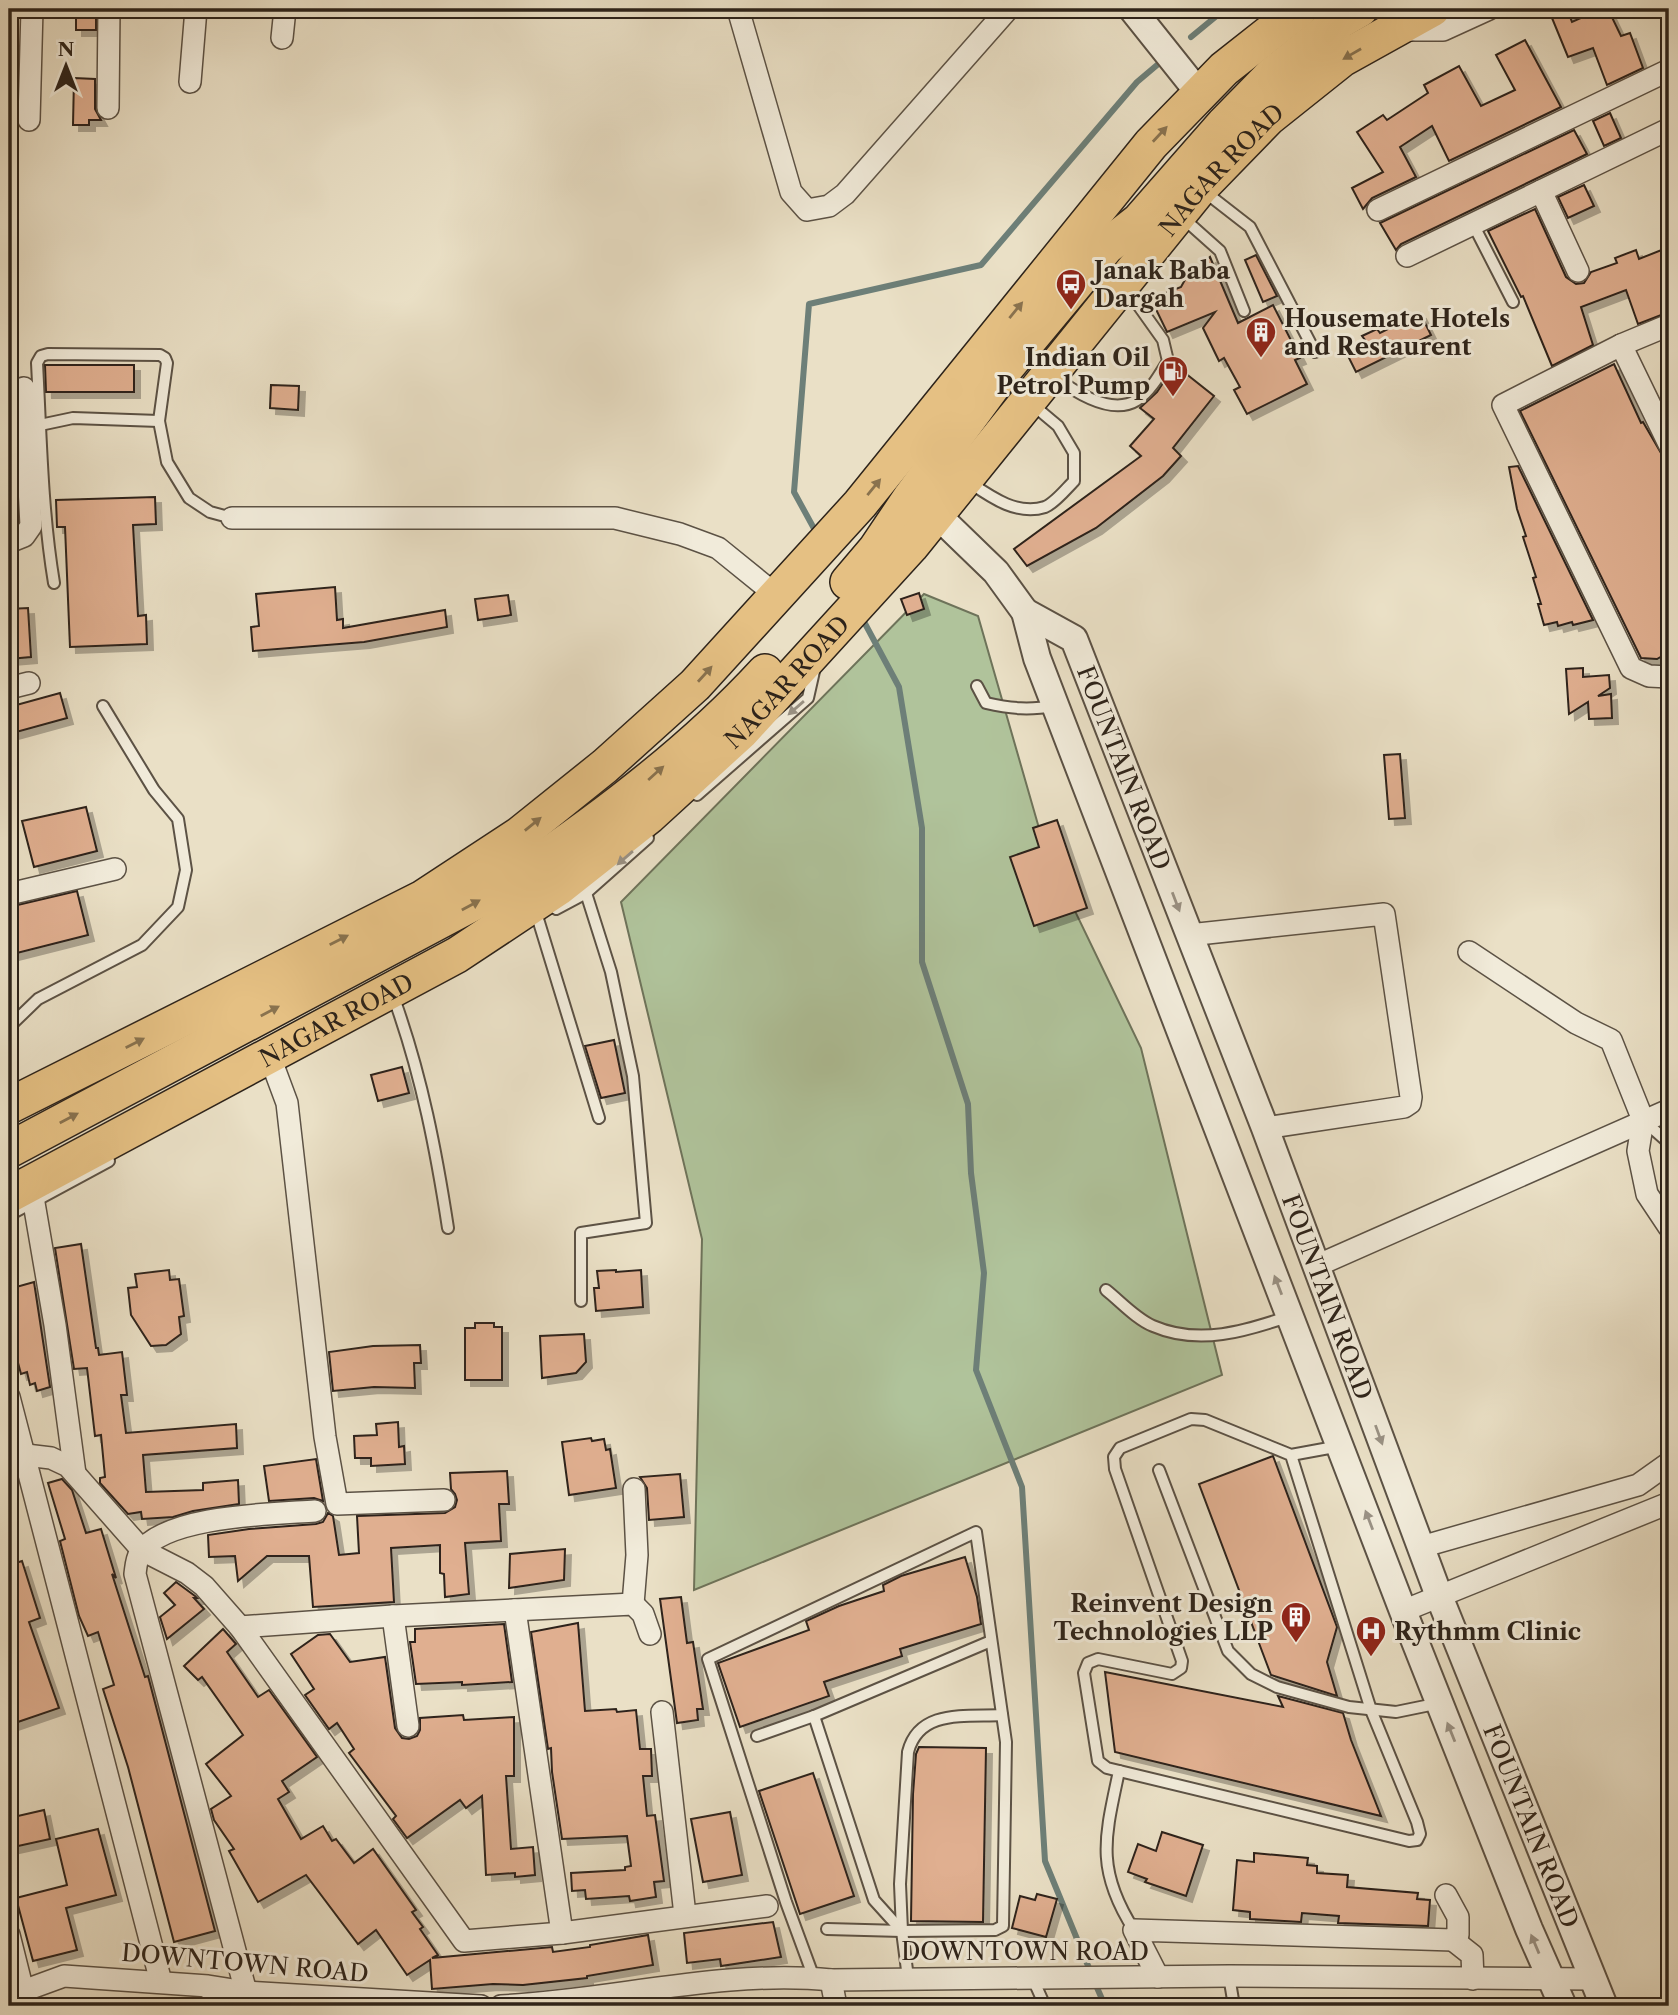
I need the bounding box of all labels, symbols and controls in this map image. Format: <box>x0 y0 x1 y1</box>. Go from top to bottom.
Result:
north arrow <box>32 32 102 102</box>
text: N <box>58 38 74 61</box>
one-way arrow <box>1342 48 1361 60</box>
street label: NAGAR ROAD <box>1153 97 1289 242</box>
one-way arrow <box>1152 126 1168 143</box>
place label: Janak Baba Dargah <box>1090 256 1231 313</box>
bus stop icon: Janak Baba Dargah <box>1054 267 1088 311</box>
one-way arrow <box>1008 301 1023 318</box>
place label: Housemate Hotels and Restaurent <box>1284 304 1510 361</box>
building icon: Housemate Hotels and Restaurent <box>1244 315 1278 359</box>
place label: Indian Oil Petrol Pump <box>997 343 1150 400</box>
fuel station icon: Indian Oil Petrol Pump <box>1156 354 1190 398</box>
one-way arrow <box>866 479 881 497</box>
street label: NAGAR ROAD <box>718 609 855 754</box>
street label: FOUNTAIN ROAD <box>1071 661 1177 874</box>
one-way arrow <box>696 666 712 683</box>
one-way arrow <box>788 700 805 716</box>
one-way arrow <box>647 765 665 781</box>
one-way arrow <box>524 816 542 831</box>
one-way arrow <box>616 850 634 866</box>
one-way arrow <box>1171 891 1182 912</box>
one-way arrow <box>461 899 481 910</box>
one-way arrow <box>329 935 349 946</box>
street label: NAGAR ROAD <box>254 967 418 1073</box>
one-way arrow <box>260 1006 280 1017</box>
one-way arrow <box>125 1037 145 1048</box>
one-way arrow <box>60 1113 80 1125</box>
street label: FOUNTAIN ROAD <box>1276 1190 1379 1403</box>
one-way arrow <box>1272 1275 1283 1296</box>
one-way arrow <box>1374 1425 1385 1446</box>
one-way arrow <box>1363 1510 1374 1531</box>
place label: Reinvent Design Technologies LLP <box>1054 1589 1274 1646</box>
building icon: Reinvent Design Technologies LLP <box>1279 1600 1313 1644</box>
hospital icon: Rythmm Clinic <box>1354 1614 1388 1658</box>
place label: Rythmm Clinic <box>1394 1617 1581 1646</box>
street label: FOUNTAIN ROAD <box>1478 1720 1585 1932</box>
one-way arrow <box>1446 1722 1457 1743</box>
one-way arrow <box>1530 1933 1541 1954</box>
street label: DOWNTOWN ROAD <box>901 1937 1149 1966</box>
street label: DOWNTOWN ROAD <box>120 1938 370 1988</box>

